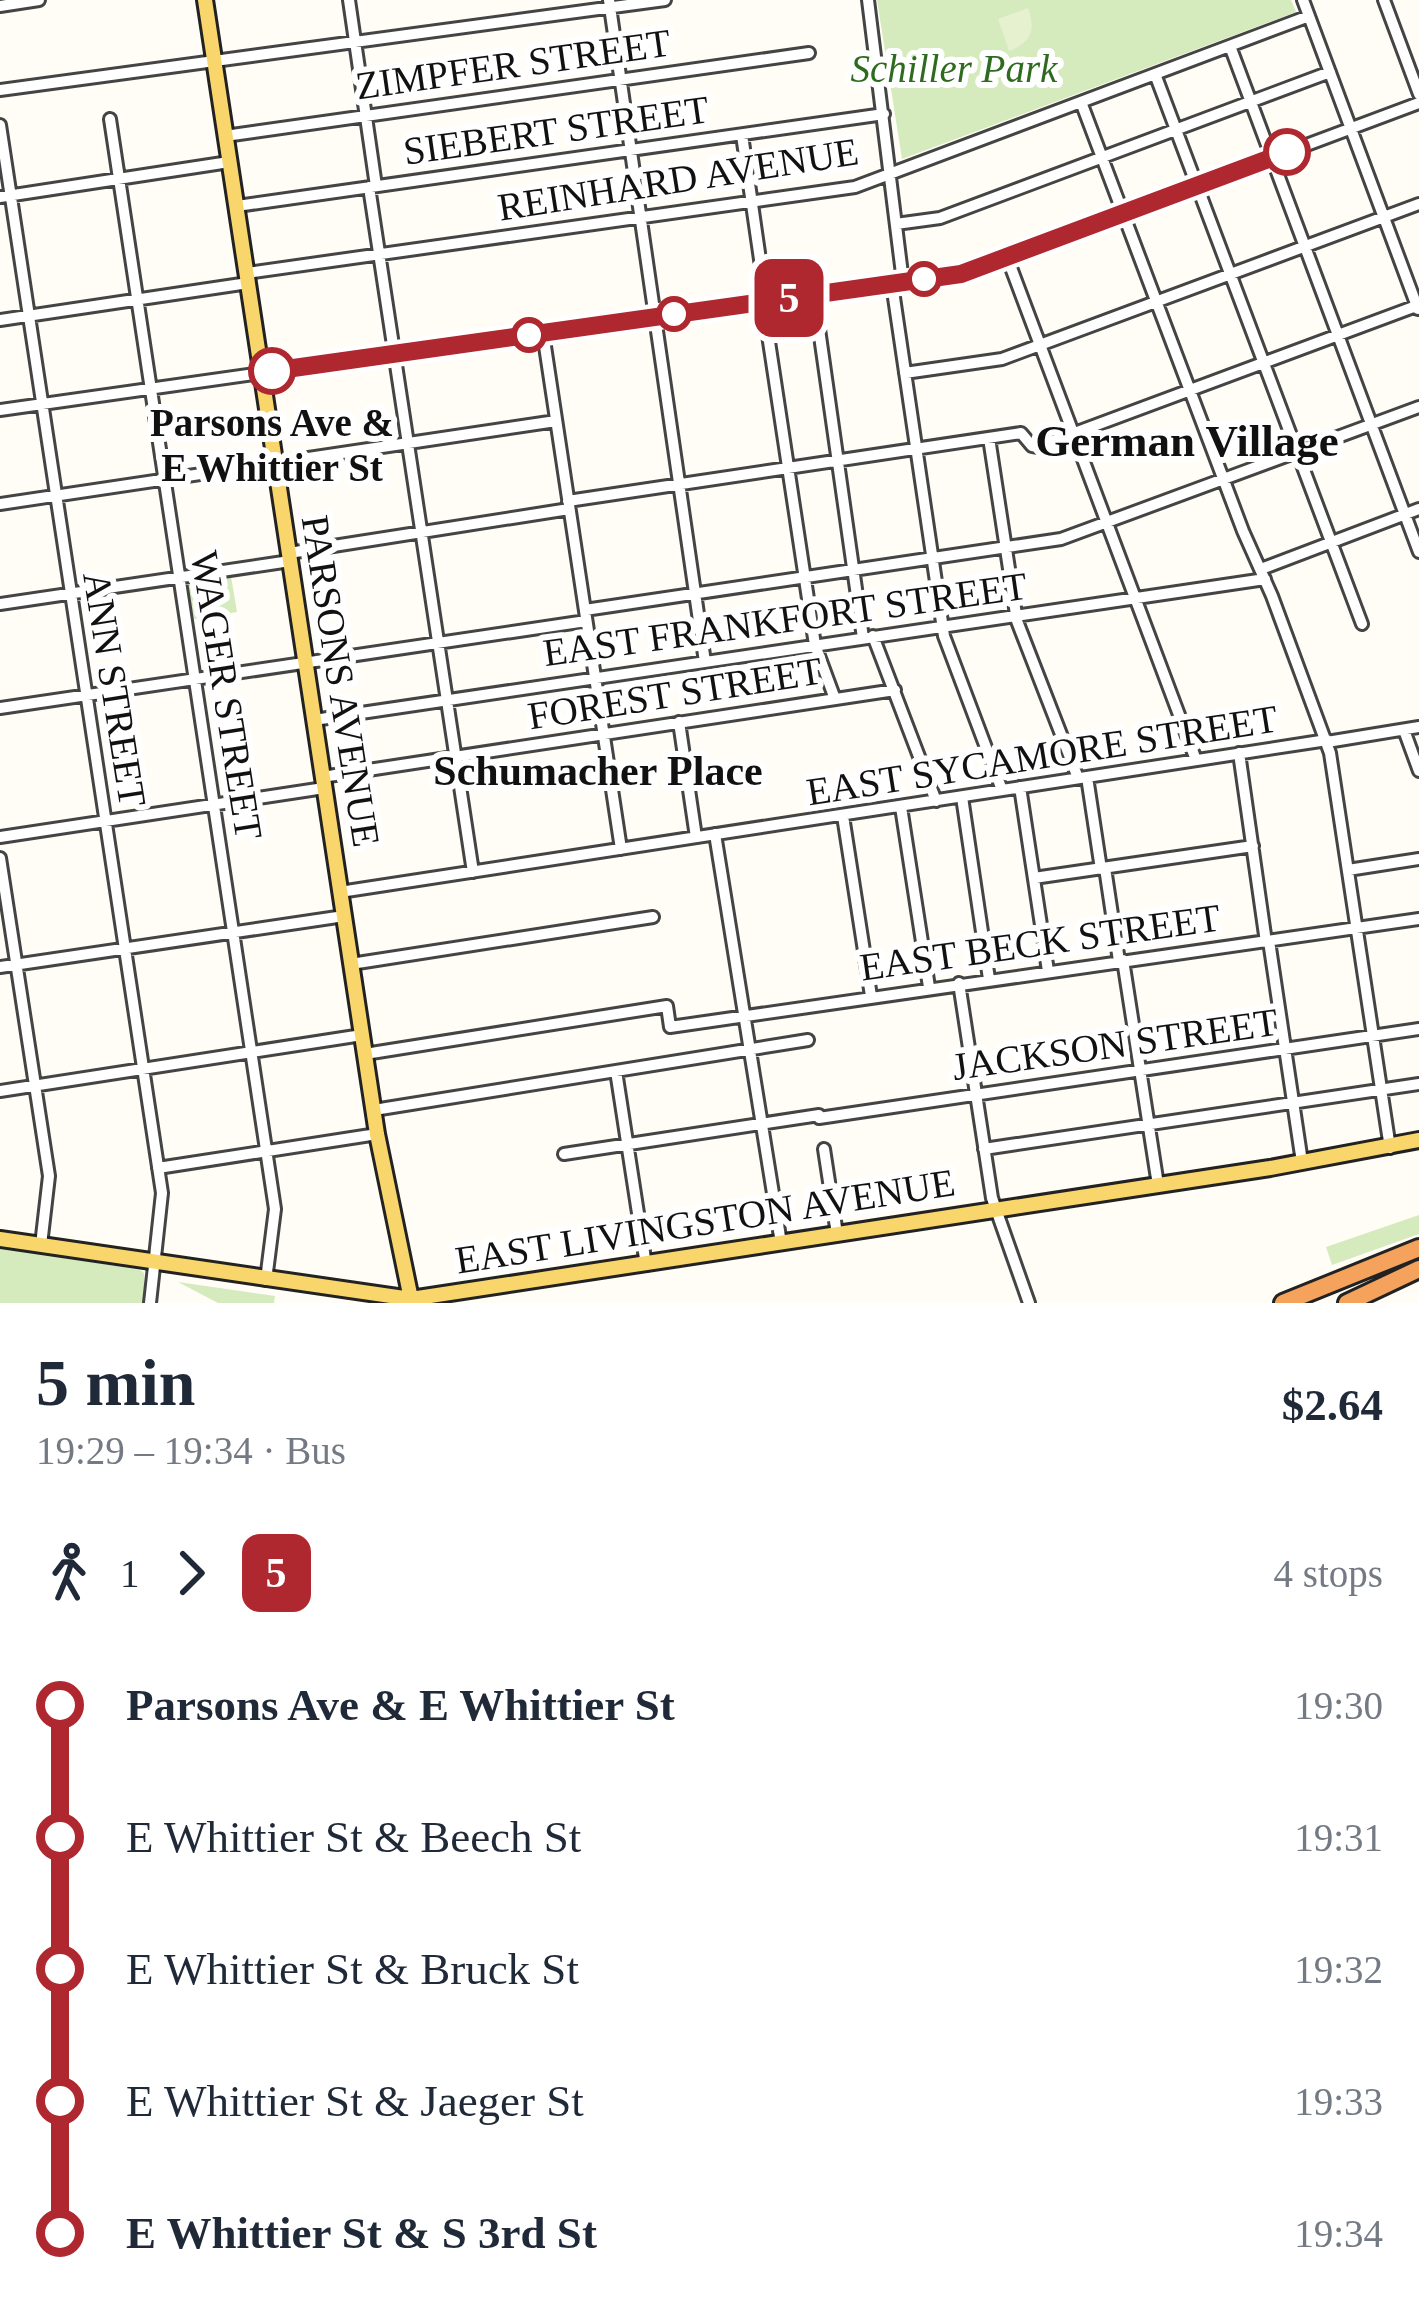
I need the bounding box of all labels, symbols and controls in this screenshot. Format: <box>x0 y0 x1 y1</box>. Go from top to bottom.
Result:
street label: ZIMPFER STREET <box>353 21 673 107</box>
park label: Schiller Park <box>851 47 1058 90</box>
street label: SIEBERT STREET <box>401 87 712 173</box>
street label: REINHARD AVENUE <box>495 129 861 229</box>
unlabelled marker <box>1265 130 1309 174</box>
line badge: 5 <box>750 259 828 337</box>
unlabelled marker <box>908 263 940 295</box>
text: 5 <box>779 275 800 321</box>
unlabelled marker <box>658 298 690 330</box>
unlabelled marker <box>513 319 545 351</box>
marker: Parsons Ave & E Whittier St <box>250 349 294 393</box>
place label: Parsons Ave & E Whittier St <box>150 401 394 489</box>
district label: German Village <box>1035 416 1339 466</box>
street label: PARSONS AVENUE <box>294 512 388 850</box>
street label: WAGER STREET <box>183 548 271 842</box>
street label: EAST FRANKFORT STREET <box>540 564 1030 674</box>
street label: ANN STREET <box>75 568 155 810</box>
street label: FOREST STREET <box>525 648 825 737</box>
street label: EAST SYCAMORE STREET <box>804 697 1281 813</box>
district label: Schumacher Place <box>433 748 763 794</box>
street label: EAST BECK STREET <box>857 895 1223 989</box>
street label: JACKSON STREET <box>949 1000 1281 1088</box>
street label: EAST LIVINGSTON AVENUE <box>452 1160 958 1282</box>
text: 5 min <box>36 1346 196 1419</box>
text: $2.64 <box>1282 1380 1383 1430</box>
text: 19:29 – 19:34 · Bus <box>36 1429 346 1472</box>
icon: walk <box>36 1540 102 1606</box>
icon: forward <box>158 1540 224 1606</box>
text: 5 <box>266 1550 287 1596</box>
text: 1 <box>120 1552 140 1595</box>
text: 4 stops <box>1274 1552 1383 1595</box>
text: Parsons Ave & E Whittier St <box>126 1680 675 1730</box>
text: 19:30 <box>1294 1684 1383 1727</box>
text: E Whittier St & Beech St <box>126 1812 581 1862</box>
text: 19:31 <box>1294 1816 1383 1859</box>
text: E Whittier St & Bruck St <box>126 1944 579 1994</box>
text: 19:32 <box>1294 1948 1383 1991</box>
text: E Whittier St & Jaeger St <box>126 2076 584 2126</box>
text: 19:33 <box>1294 2080 1383 2123</box>
text: E Whittier St & S 3rd St <box>126 2208 597 2258</box>
text: 19:34 <box>1294 2212 1383 2255</box>

